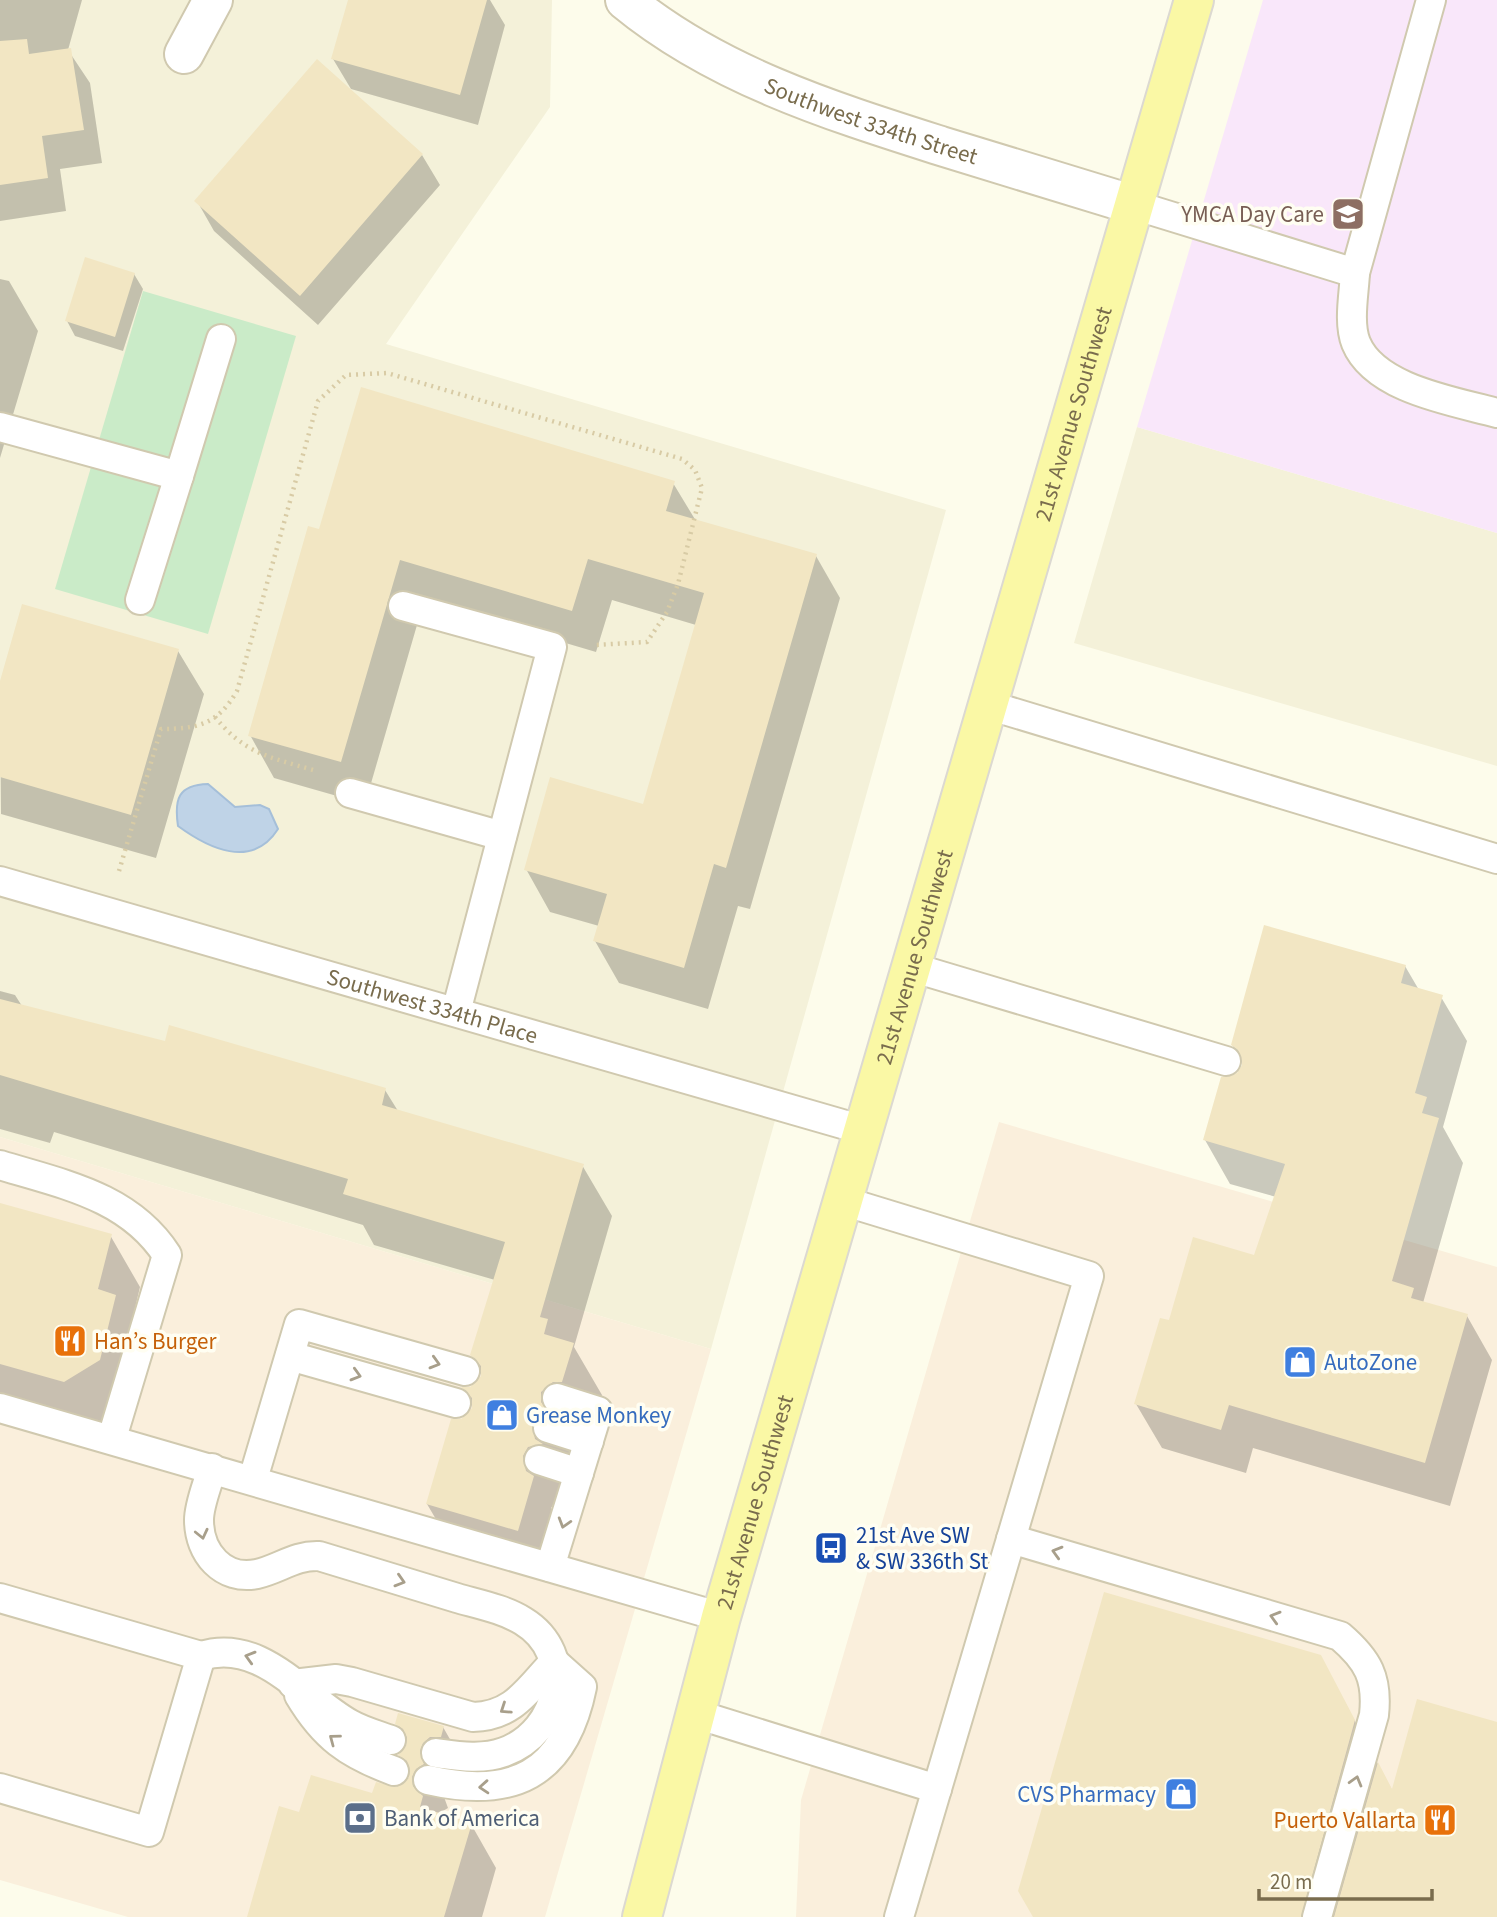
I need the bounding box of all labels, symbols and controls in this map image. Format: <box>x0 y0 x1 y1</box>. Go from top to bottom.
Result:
street label: Southwest 334th Street <box>759 68 982 173</box>
school or university icon: YMCA Day Care <box>1329 195 1367 233</box>
place label: YMCA Day Care <box>1180 198 1324 231</box>
street label: 21st Avenue Southwest <box>1026 302 1120 525</box>
street label: 21st Avenue Southwest <box>867 845 961 1068</box>
street label: Southwest 334th Place <box>323 960 542 1052</box>
restaurant icon: Han’s Burger <box>51 1322 89 1360</box>
place label: Han’s Burger <box>94 1325 217 1358</box>
shop icon: AutoZone <box>1281 1343 1319 1381</box>
place label: AutoZone <box>1324 1346 1417 1379</box>
one-way arrow <box>429 1354 441 1369</box>
one-way arrow <box>349 1366 361 1381</box>
street label: 21st Avenue Southwest <box>708 1390 802 1613</box>
shop icon: Grease Monkey <box>483 1396 521 1434</box>
place label: Grease Monkey <box>526 1399 672 1432</box>
one-way arrow <box>557 1516 572 1528</box>
place label: 21st Ave SW & SW 336th St <box>856 1519 988 1578</box>
one-way arrow <box>194 1528 208 1540</box>
bus stop icon: 21st Ave SW & SW 336th St <box>812 1529 850 1567</box>
one-way arrow <box>1051 1546 1063 1561</box>
one-way arrow <box>393 1572 405 1587</box>
one-way arrow <box>1269 1611 1281 1625</box>
one-way arrow <box>244 1651 256 1666</box>
one-way arrow <box>500 1700 513 1713</box>
one-way arrow <box>329 1735 342 1748</box>
shop icon: CVS Pharmacy <box>1162 1775 1200 1813</box>
one-way arrow <box>1347 1775 1362 1787</box>
place label: CVS Pharmacy <box>1017 1778 1156 1811</box>
one-way arrow <box>478 1779 489 1794</box>
bank icon: Bank of America <box>341 1799 379 1837</box>
restaurant icon: Puerto Vallarta <box>1421 1801 1459 1839</box>
place label: Bank of America <box>384 1802 540 1835</box>
place label: Puerto Vallarta <box>1273 1804 1416 1837</box>
scale bar <box>1259 1857 1432 1901</box>
text: 20 m <box>1270 1867 1312 1897</box>

